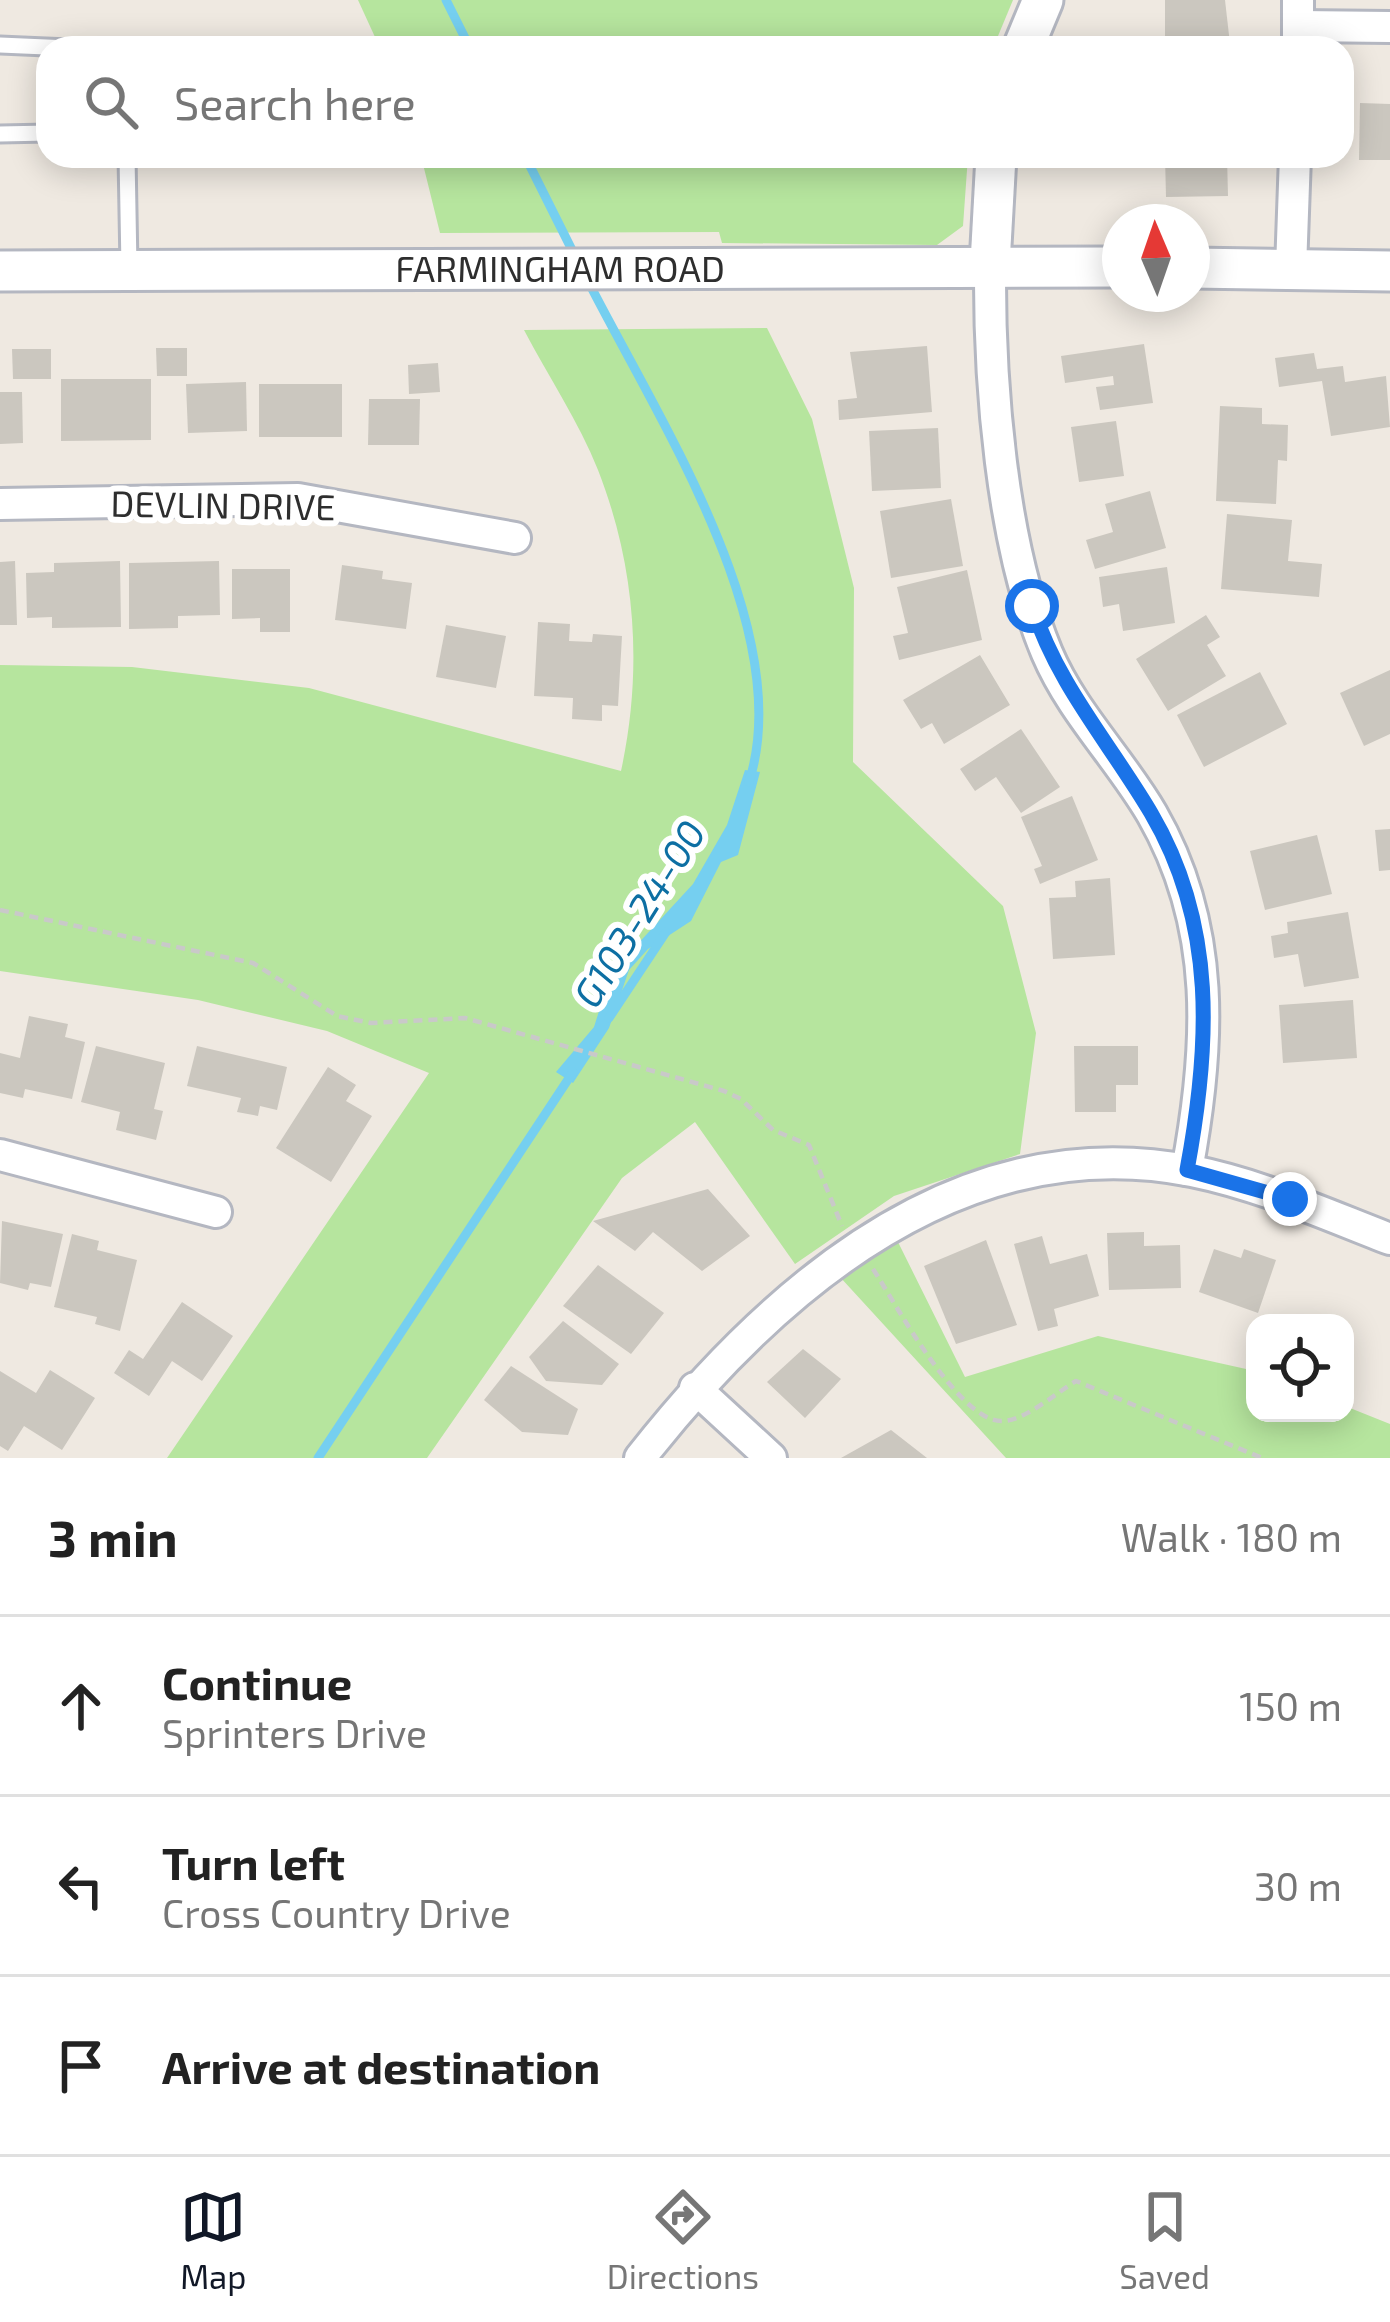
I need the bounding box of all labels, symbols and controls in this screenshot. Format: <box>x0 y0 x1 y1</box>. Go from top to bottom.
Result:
search box <box>36 36 1354 168</box>
icon: search <box>78 69 144 135</box>
text: Search here <box>174 75 416 129</box>
north arrow <box>1102 204 1210 312</box>
street label: FARMINGHAM ROAD <box>395 246 725 289</box>
street label: DEVLIN DRIVE <box>110 481 336 527</box>
route start <box>1005 579 1059 633</box>
water label: G103-24-00 <box>562 811 714 1015</box>
route end <box>1263 1172 1317 1226</box>
map controls <box>1246 1314 1354 1422</box>
button: locate <box>1246 1314 1354 1422</box>
text: 3 min <box>48 1506 178 1567</box>
text: Walk · 180 m <box>1121 1513 1342 1560</box>
text: Continue <box>162 1655 352 1709</box>
icon: ahead <box>48 1673 114 1739</box>
text: 150 m <box>1239 1682 1342 1729</box>
text: Sprinters Drive <box>162 1709 427 1756</box>
text: Turn left <box>162 1835 345 1889</box>
icon: left <box>48 1853 114 1919</box>
text: 30 m <box>1254 1862 1342 1909</box>
text: Cross Country Drive <box>162 1889 511 1936</box>
icon: arrive <box>48 2033 114 2099</box>
text: Arrive at destination <box>162 2039 600 2093</box>
tab: Map <box>180 2184 246 2296</box>
tab: Directions <box>607 2184 759 2296</box>
tab: Saved <box>1119 2184 1210 2296</box>

